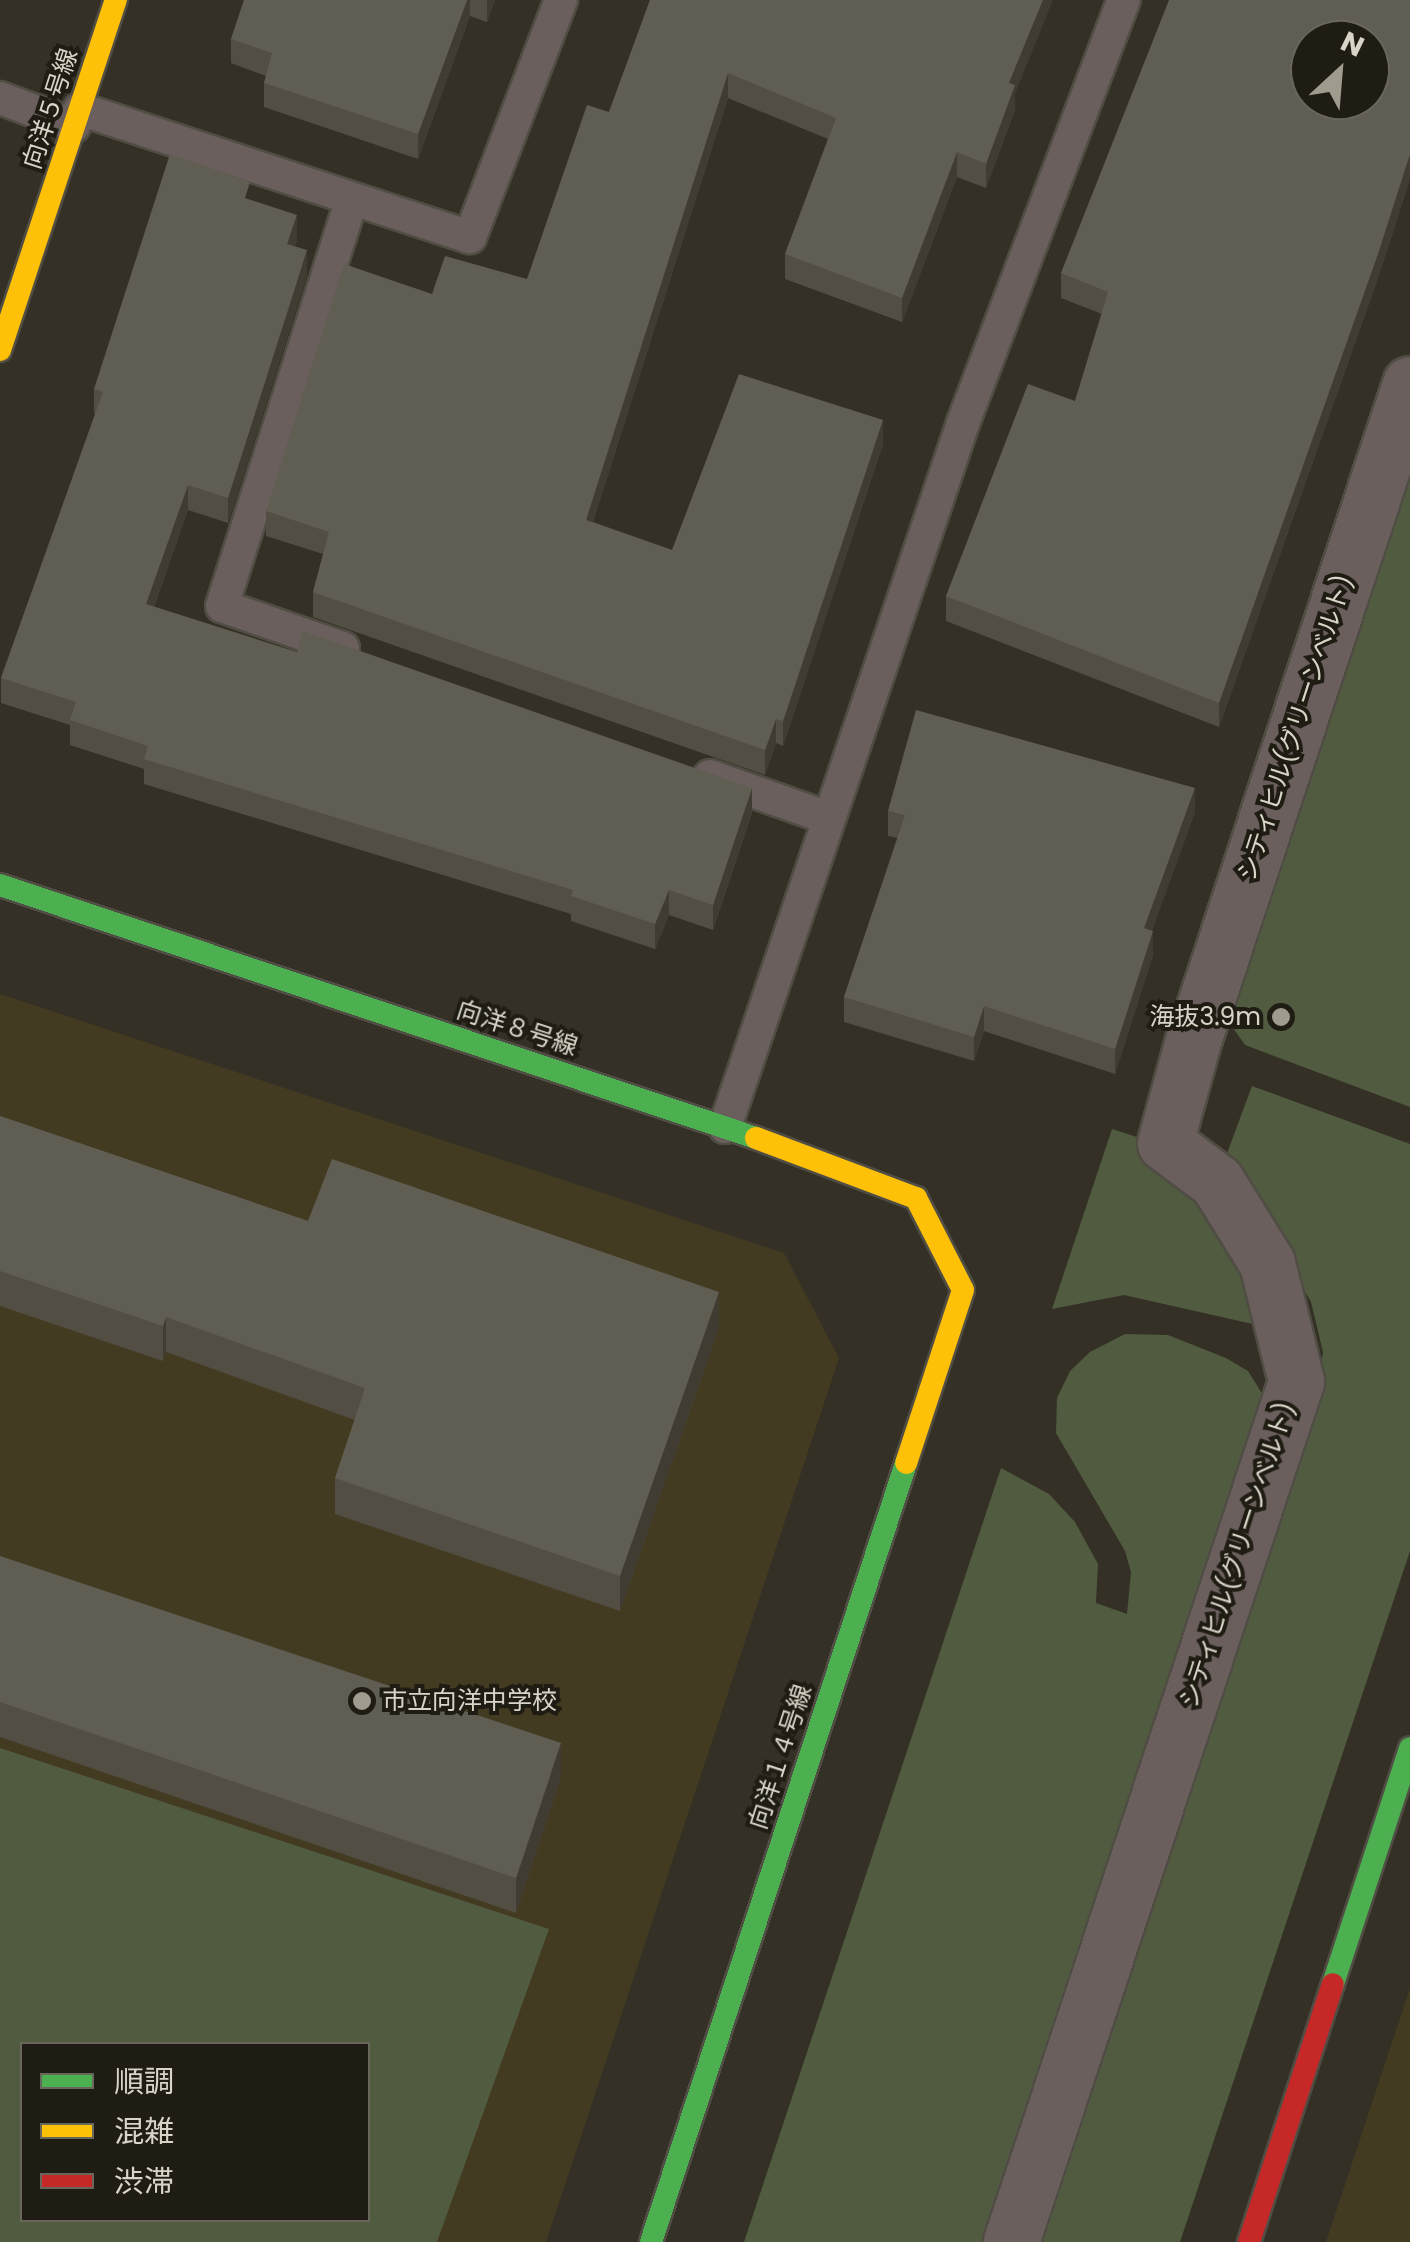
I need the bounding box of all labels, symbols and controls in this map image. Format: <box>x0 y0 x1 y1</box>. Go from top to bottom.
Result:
north arrow <box>1290 20 1390 120</box>
text: N <box>1334 22 1371 67</box>
street label: 向洋５号線 <box>17 45 85 173</box>
street label: シティヒル(グリーンベルト) <box>1232 570 1360 886</box>
street label: 向洋８号線 <box>453 995 581 1063</box>
place label: 海抜3.9m <box>1150 1002 1261 1032</box>
marker: 海抜3.9m <box>1270 1006 1292 1028</box>
street label: シティヒル(グリーンベルト) <box>1174 1397 1302 1713</box>
street label: 向洋１４号線 <box>744 1681 818 1833</box>
place label: 市立向洋中学校 <box>382 1686 557 1716</box>
marker: 市立向洋中学校 <box>351 1690 373 1712</box>
legend <box>20 2042 370 2222</box>
text: 順調 <box>114 2060 174 2103</box>
text: 混雑 <box>114 2110 174 2153</box>
text: 渋滞 <box>114 2160 174 2203</box>

